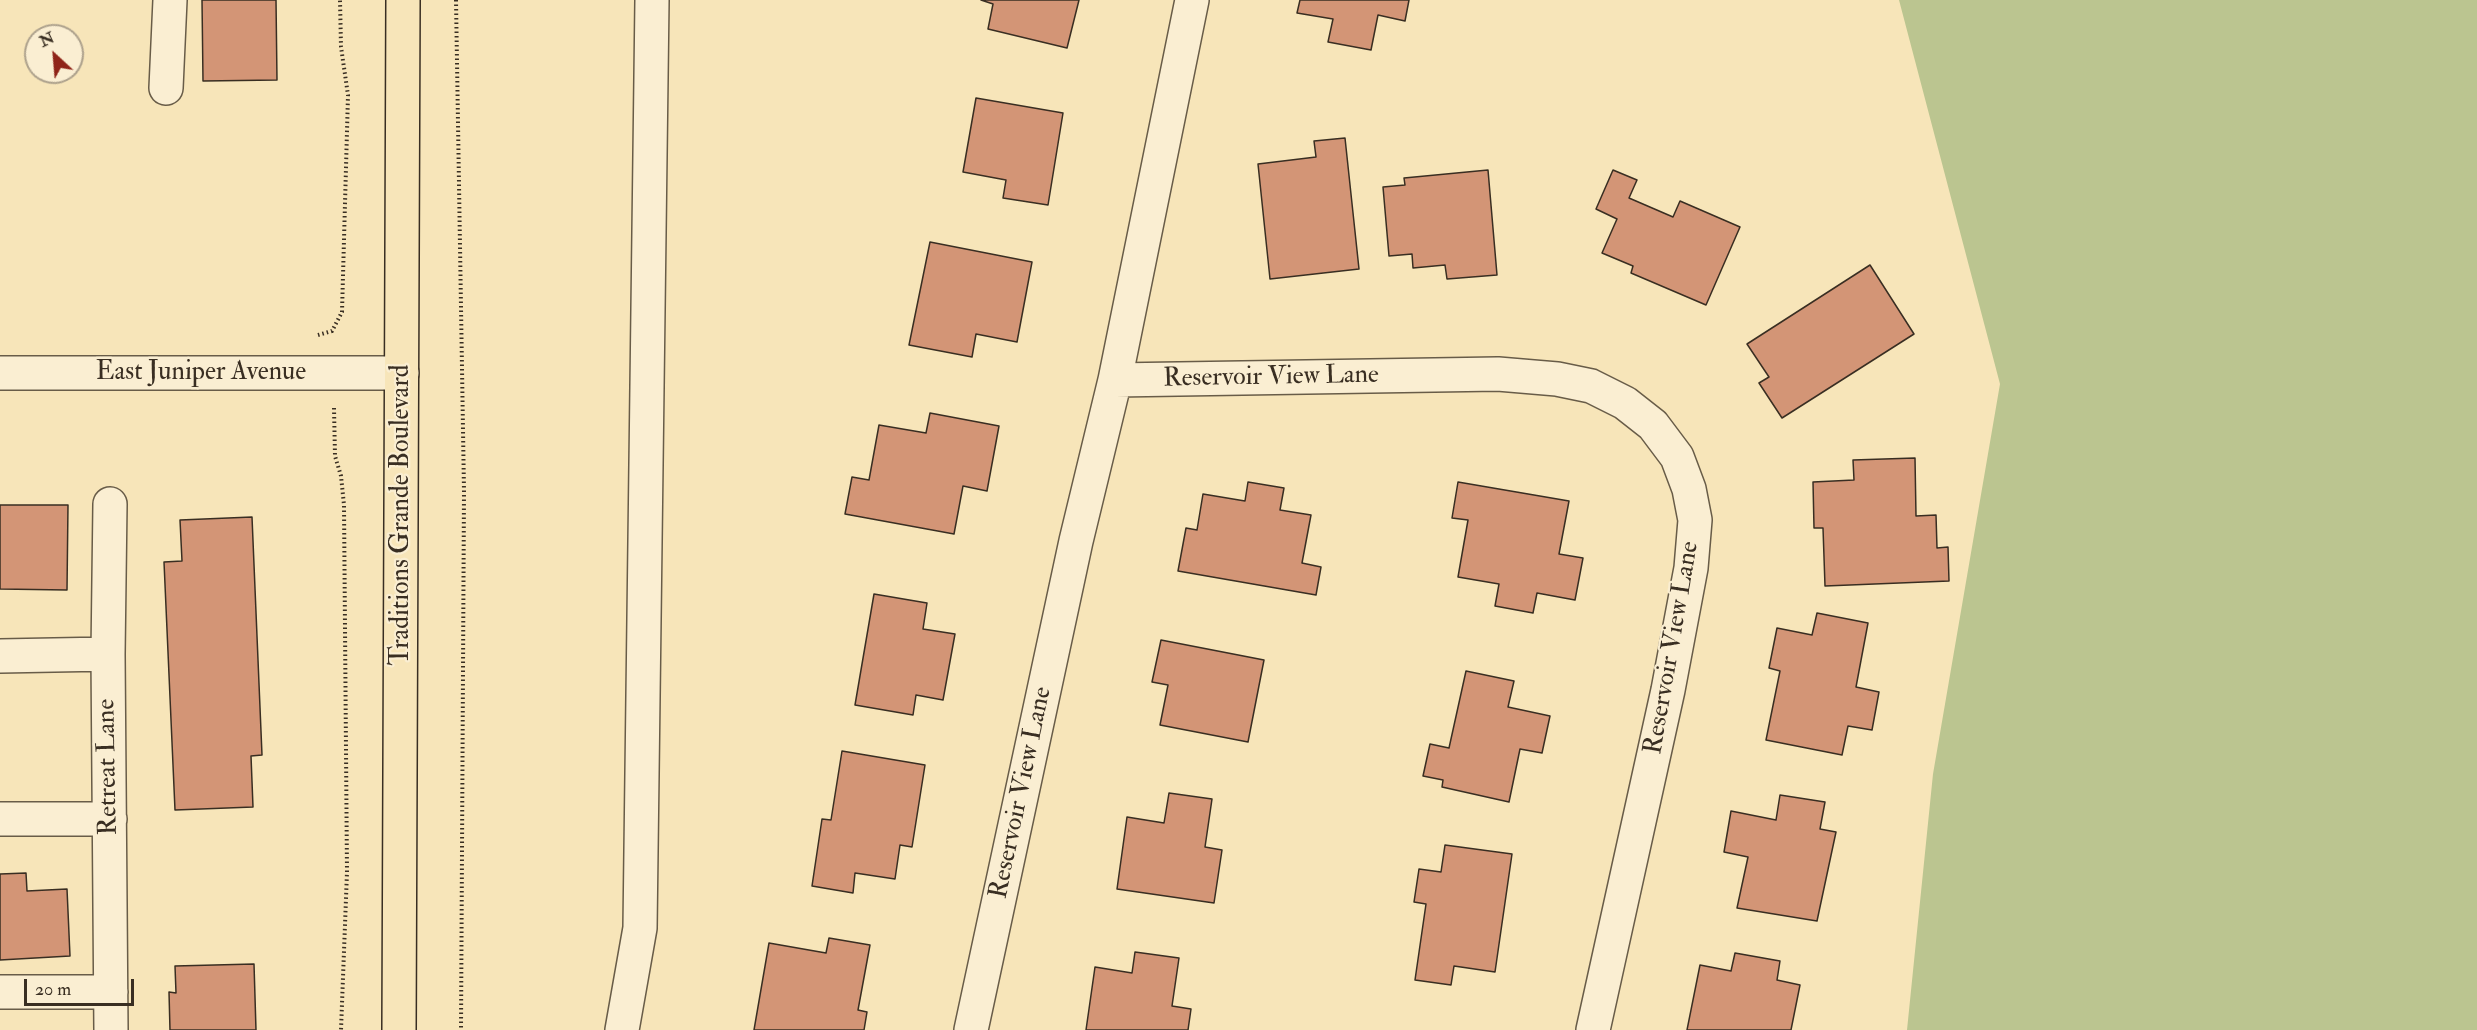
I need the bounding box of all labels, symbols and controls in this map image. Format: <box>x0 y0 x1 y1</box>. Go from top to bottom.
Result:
north arrow <box>24 24 84 84</box>
text: N <box>36 27 58 52</box>
street label: East Juniper Avenue <box>96 357 306 389</box>
street label: Reservoir View Lane <box>1163 361 1379 395</box>
street label: Traditions Grande Boulevard <box>386 364 418 666</box>
street label: Reservoir View Lane <box>1639 539 1707 757</box>
street label: Reservoir View Lane <box>984 684 1060 902</box>
street label: Retreat Lane <box>92 698 126 836</box>
scale bar <box>27 967 136 1005</box>
text: 20 m <box>35 978 71 1001</box>

